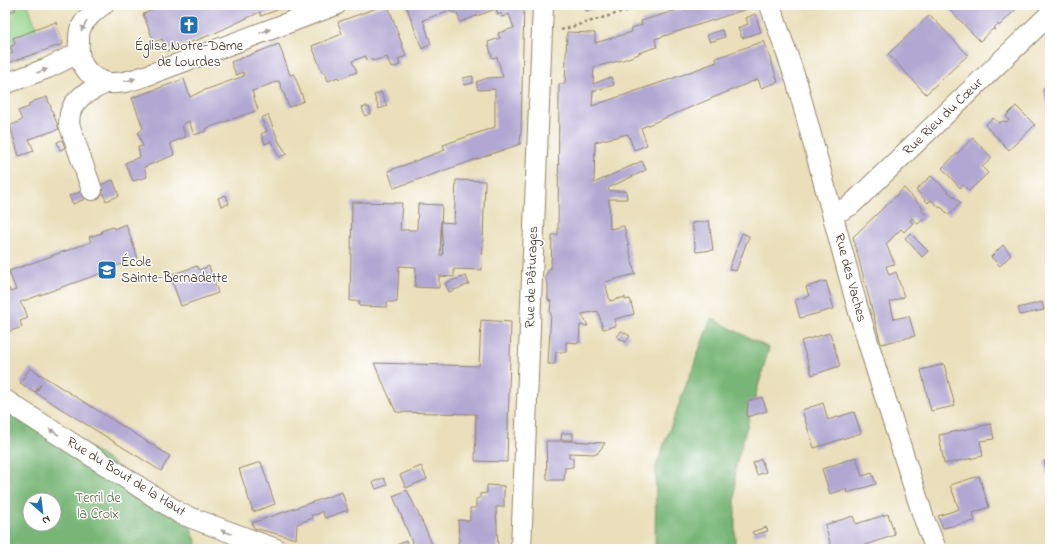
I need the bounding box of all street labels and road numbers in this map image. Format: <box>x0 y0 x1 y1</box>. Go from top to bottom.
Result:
street label: Rue Rieu du Cœur <box>898 73 988 161</box>
street label: Rue de Pâturages <box>520 226 545 328</box>
street label: Rue des Vaches <box>828 231 872 325</box>
street label: Rue du Bout de la Haut <box>62 432 190 522</box>

